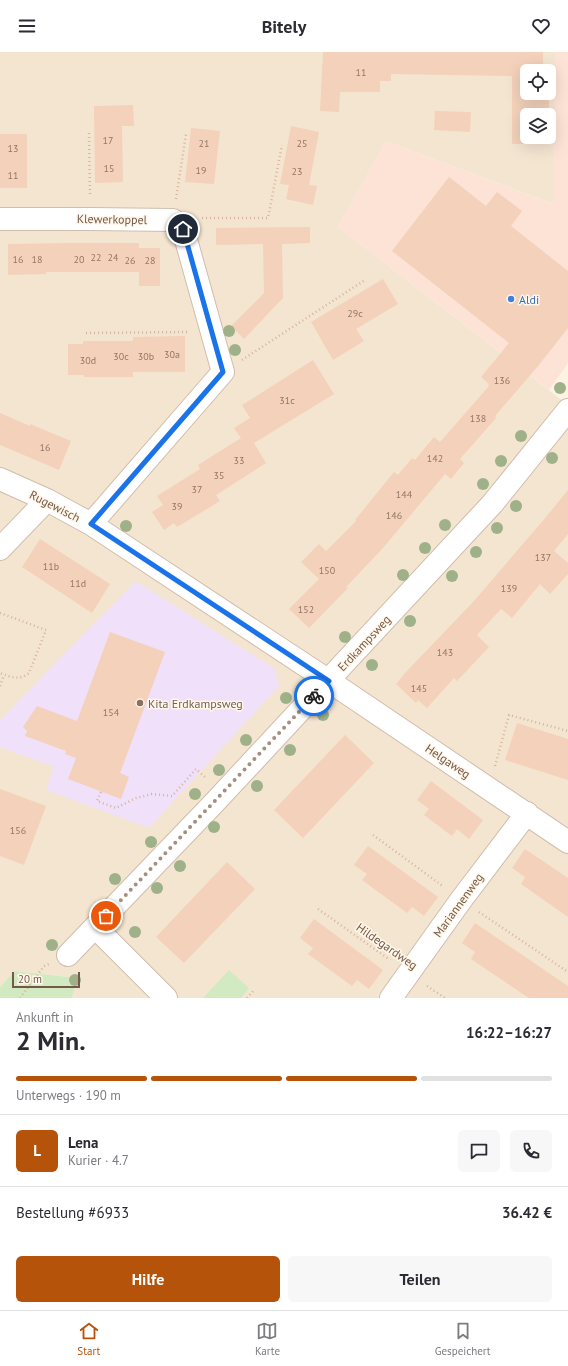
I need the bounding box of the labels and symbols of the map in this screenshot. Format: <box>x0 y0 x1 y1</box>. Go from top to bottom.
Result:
house number: 11 <box>356 66 366 79</box>
house number: 17 <box>103 134 113 147</box>
house number: 21 <box>199 137 209 150</box>
house number: 25 <box>297 137 307 150</box>
house number: 13 <box>8 142 18 155</box>
house number: 15 <box>104 162 114 175</box>
house number: 19 <box>196 164 206 177</box>
house number: 23 <box>292 165 302 178</box>
house number: 11 <box>8 169 18 182</box>
street label: Klewerkoppel <box>77 211 148 227</box>
pin <box>166 212 200 246</box>
house number: 22 <box>91 251 101 264</box>
house number: 24 <box>108 251 119 264</box>
house number: 16 <box>13 253 23 266</box>
house number: 18 <box>32 253 42 266</box>
house number: 20 <box>74 253 85 266</box>
house number: 26 <box>125 254 135 267</box>
house number: 28 <box>145 254 155 267</box>
place label: Aldi <box>519 292 539 307</box>
marker: Aldi <box>506 294 516 304</box>
house number: 29c <box>347 307 363 320</box>
house number: 30a <box>164 348 180 361</box>
house number: 30c <box>113 350 129 363</box>
house number: 30b <box>138 350 154 363</box>
house number: 30d <box>80 354 96 367</box>
house number: 136 <box>494 374 510 387</box>
house number: 31c <box>279 394 295 407</box>
house number: 138 <box>470 412 486 425</box>
house number: 16 <box>40 441 50 454</box>
house number: 142 <box>427 452 443 465</box>
house number: 33 <box>234 454 244 467</box>
house number: 35 <box>214 469 224 482</box>
house number: 37 <box>192 483 202 496</box>
street label: Rugewisch <box>27 487 83 525</box>
house number: 144 <box>396 488 413 501</box>
house number: 39 <box>172 500 182 513</box>
house number: 146 <box>386 509 402 522</box>
house number: 137 <box>535 551 551 564</box>
house number: 11b <box>43 560 59 573</box>
house number: 150 <box>319 564 336 577</box>
house number: 11d <box>70 577 86 590</box>
house number: 139 <box>501 582 517 595</box>
house number: 152 <box>298 603 314 616</box>
street label: Erdkampsweg <box>334 612 394 674</box>
house number: 143 <box>437 646 453 659</box>
courier <box>294 676 334 716</box>
house number: 145 <box>411 682 427 695</box>
place label: Kita Erdkampsweg <box>148 696 243 711</box>
marker: Kita Erdkampsweg <box>135 698 145 708</box>
house number: 154 <box>103 706 120 719</box>
street label: Helgaweg <box>423 740 473 782</box>
house number: 156 <box>10 824 26 837</box>
street label: Mariannenweg <box>430 870 486 940</box>
pin <box>89 899 123 933</box>
street label: Hildegardweg <box>354 919 420 973</box>
scale bar <box>12 970 80 989</box>

